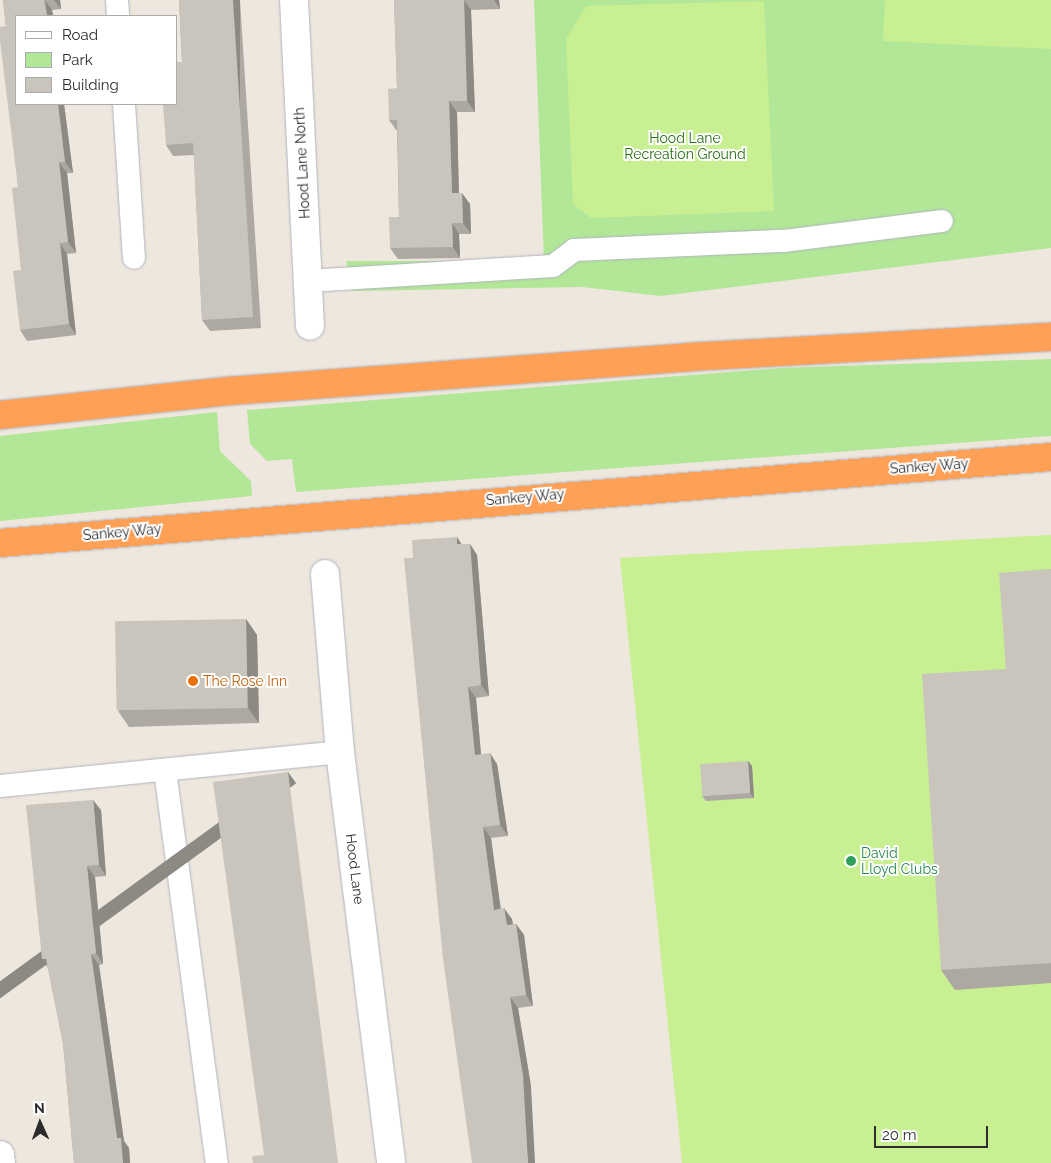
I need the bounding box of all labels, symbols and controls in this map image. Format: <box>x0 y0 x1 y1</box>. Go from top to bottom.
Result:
legend <box>15 15 178 105</box>
text: Road <box>62 26 98 44</box>
text: Park <box>62 51 93 69</box>
text: Building <box>62 76 119 94</box>
street label: Hood Lane North <box>291 107 313 219</box>
park label: Hood Lane Recreation Ground <box>624 130 746 162</box>
street label: Sankey Way <box>889 455 969 477</box>
street label: Sankey Way <box>485 485 565 509</box>
street label: Sankey Way <box>82 520 162 544</box>
place label: The Rose Inn <box>203 673 287 689</box>
marker: The Rose Inn <box>187 675 199 687</box>
street label: Hood Lane <box>342 833 368 905</box>
place label: David Lloyd Clubs <box>861 845 938 878</box>
marker: David Lloyd Clubs <box>845 855 857 867</box>
north arrow <box>15 1098 65 1148</box>
text: N <box>34 1100 45 1116</box>
scale bar <box>876 1116 990 1148</box>
text: 20 m <box>882 1126 917 1144</box>

